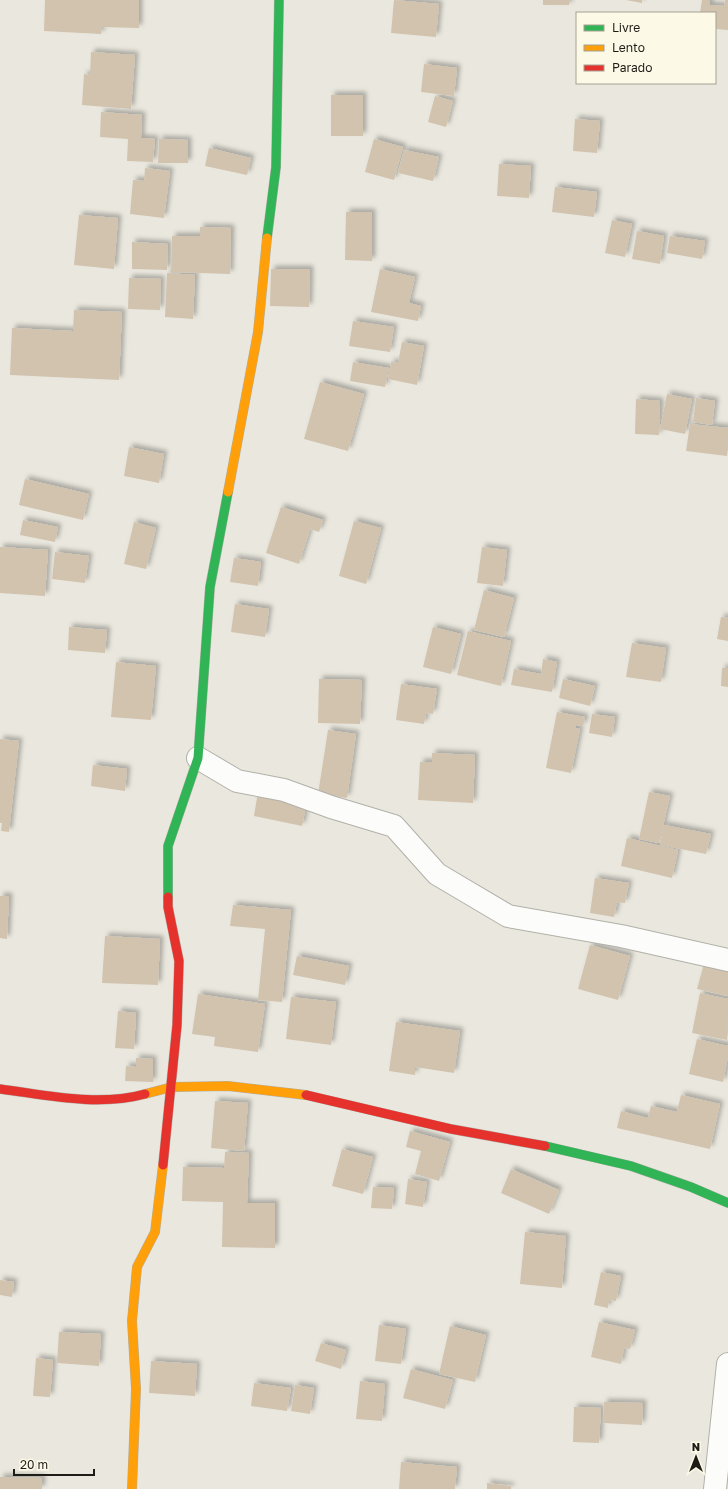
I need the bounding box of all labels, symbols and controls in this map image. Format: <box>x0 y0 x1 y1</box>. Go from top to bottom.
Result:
legend <box>576 12 716 84</box>
text: Livre <box>612 20 640 35</box>
text: Lento <box>612 40 645 55</box>
text: Parado <box>612 60 652 75</box>
north arrow <box>676 1437 716 1477</box>
text: N <box>692 1440 700 1453</box>
scale bar <box>14 1451 94 1477</box>
text: 20 m <box>20 1457 48 1472</box>

